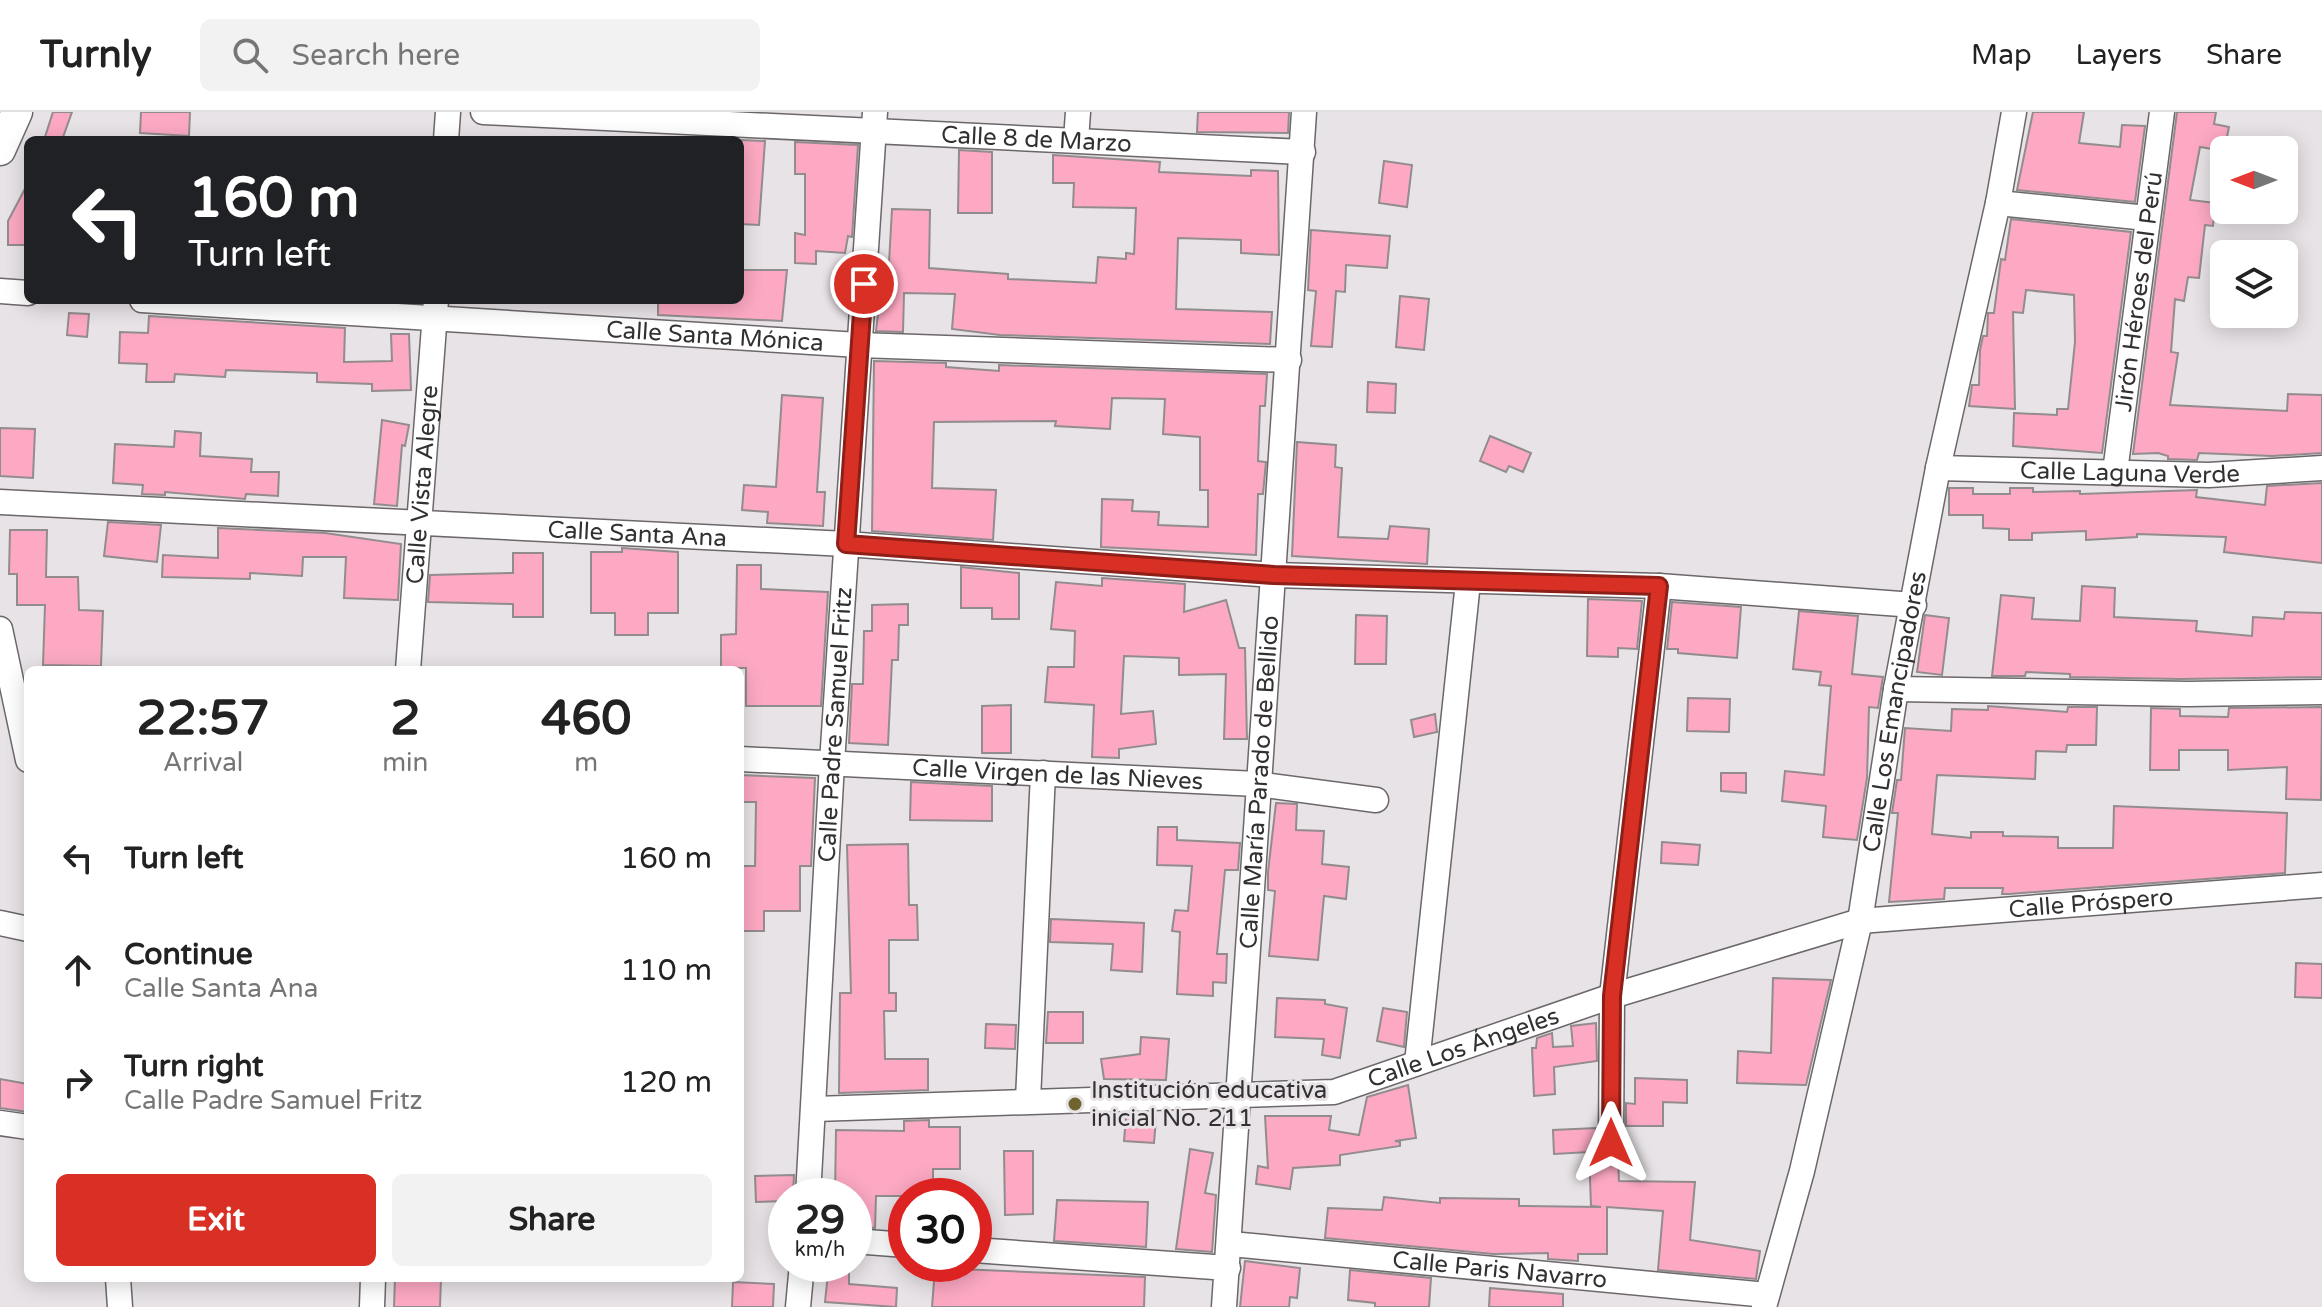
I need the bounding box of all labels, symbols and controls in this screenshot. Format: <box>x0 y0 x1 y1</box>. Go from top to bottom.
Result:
search box <box>200 19 760 91</box>
text: Turnly <box>40 32 152 78</box>
icon: search <box>228 33 272 77</box>
text: Search here <box>292 37 460 74</box>
text: Map <box>1971 38 2032 72</box>
text: Layers <box>2076 38 2162 72</box>
text: Share <box>2206 38 2282 72</box>
street label: Calle 8 de Marzo <box>940 120 1132 158</box>
north arrow <box>2210 136 2298 224</box>
map controls <box>2210 136 2298 328</box>
text: 160 m <box>188 165 359 232</box>
icon: left <box>56 168 160 272</box>
street label: Jirón Héroes del Perú <box>2109 170 2169 413</box>
text: Turn left <box>188 233 331 276</box>
button: layers <box>2210 240 2298 328</box>
pin <box>830 250 898 318</box>
icon: arrive <box>842 262 886 306</box>
street label: Calle Santa Mónica <box>605 315 825 357</box>
street label: Calle Vista Alegre <box>400 384 444 585</box>
street label: Calle Laguna Verde <box>2020 456 2241 490</box>
street label: Calle Santa Ana <box>547 515 728 553</box>
street label: Calle Los Emancipadores <box>1856 569 1933 854</box>
street label: Calle Padre Samuel Fritz <box>812 586 858 863</box>
street label: Calle María Parado de Bellido <box>1234 615 1285 950</box>
text: 22:57 <box>137 690 270 748</box>
text: 2 <box>390 690 420 748</box>
text: 460 <box>541 690 631 748</box>
text: Arrival <box>163 747 243 778</box>
text: min <box>382 747 428 778</box>
text: m <box>574 747 598 778</box>
street label: Calle Virgen de las Nieves <box>911 753 1204 796</box>
icon: left <box>56 836 100 880</box>
text: Turn left <box>124 840 243 877</box>
text: 160 m <box>620 840 712 877</box>
street label: Calle Próspero <box>2007 882 2174 924</box>
text: Continue <box>124 936 253 973</box>
icon: ahead <box>56 948 100 992</box>
text: 110 m <box>620 952 712 989</box>
text: Calle Santa Ana <box>124 973 318 1004</box>
street label: Calle Los Ángeles <box>1364 1001 1563 1094</box>
text: Turn right <box>124 1048 264 1085</box>
icon: right <box>56 1060 100 1104</box>
text: 120 m <box>620 1064 712 1101</box>
place label: Institución educativa inicial No. 211 <box>1091 1076 1327 1133</box>
text: Calle Padre Samuel Fritz <box>124 1085 423 1116</box>
marker: Institución educativa inicial No. 211 <box>1066 1095 1084 1113</box>
position arrow <box>1569 1101 1653 1185</box>
button: Exit <box>56 1174 376 1266</box>
button: Share <box>392 1174 712 1266</box>
speed limit sign: 30 <box>888 1178 992 1282</box>
text: 29 <box>795 1196 845 1244</box>
text: km/h <box>795 1238 845 1262</box>
street label: Calle Paris Navarro <box>1391 1245 1608 1294</box>

